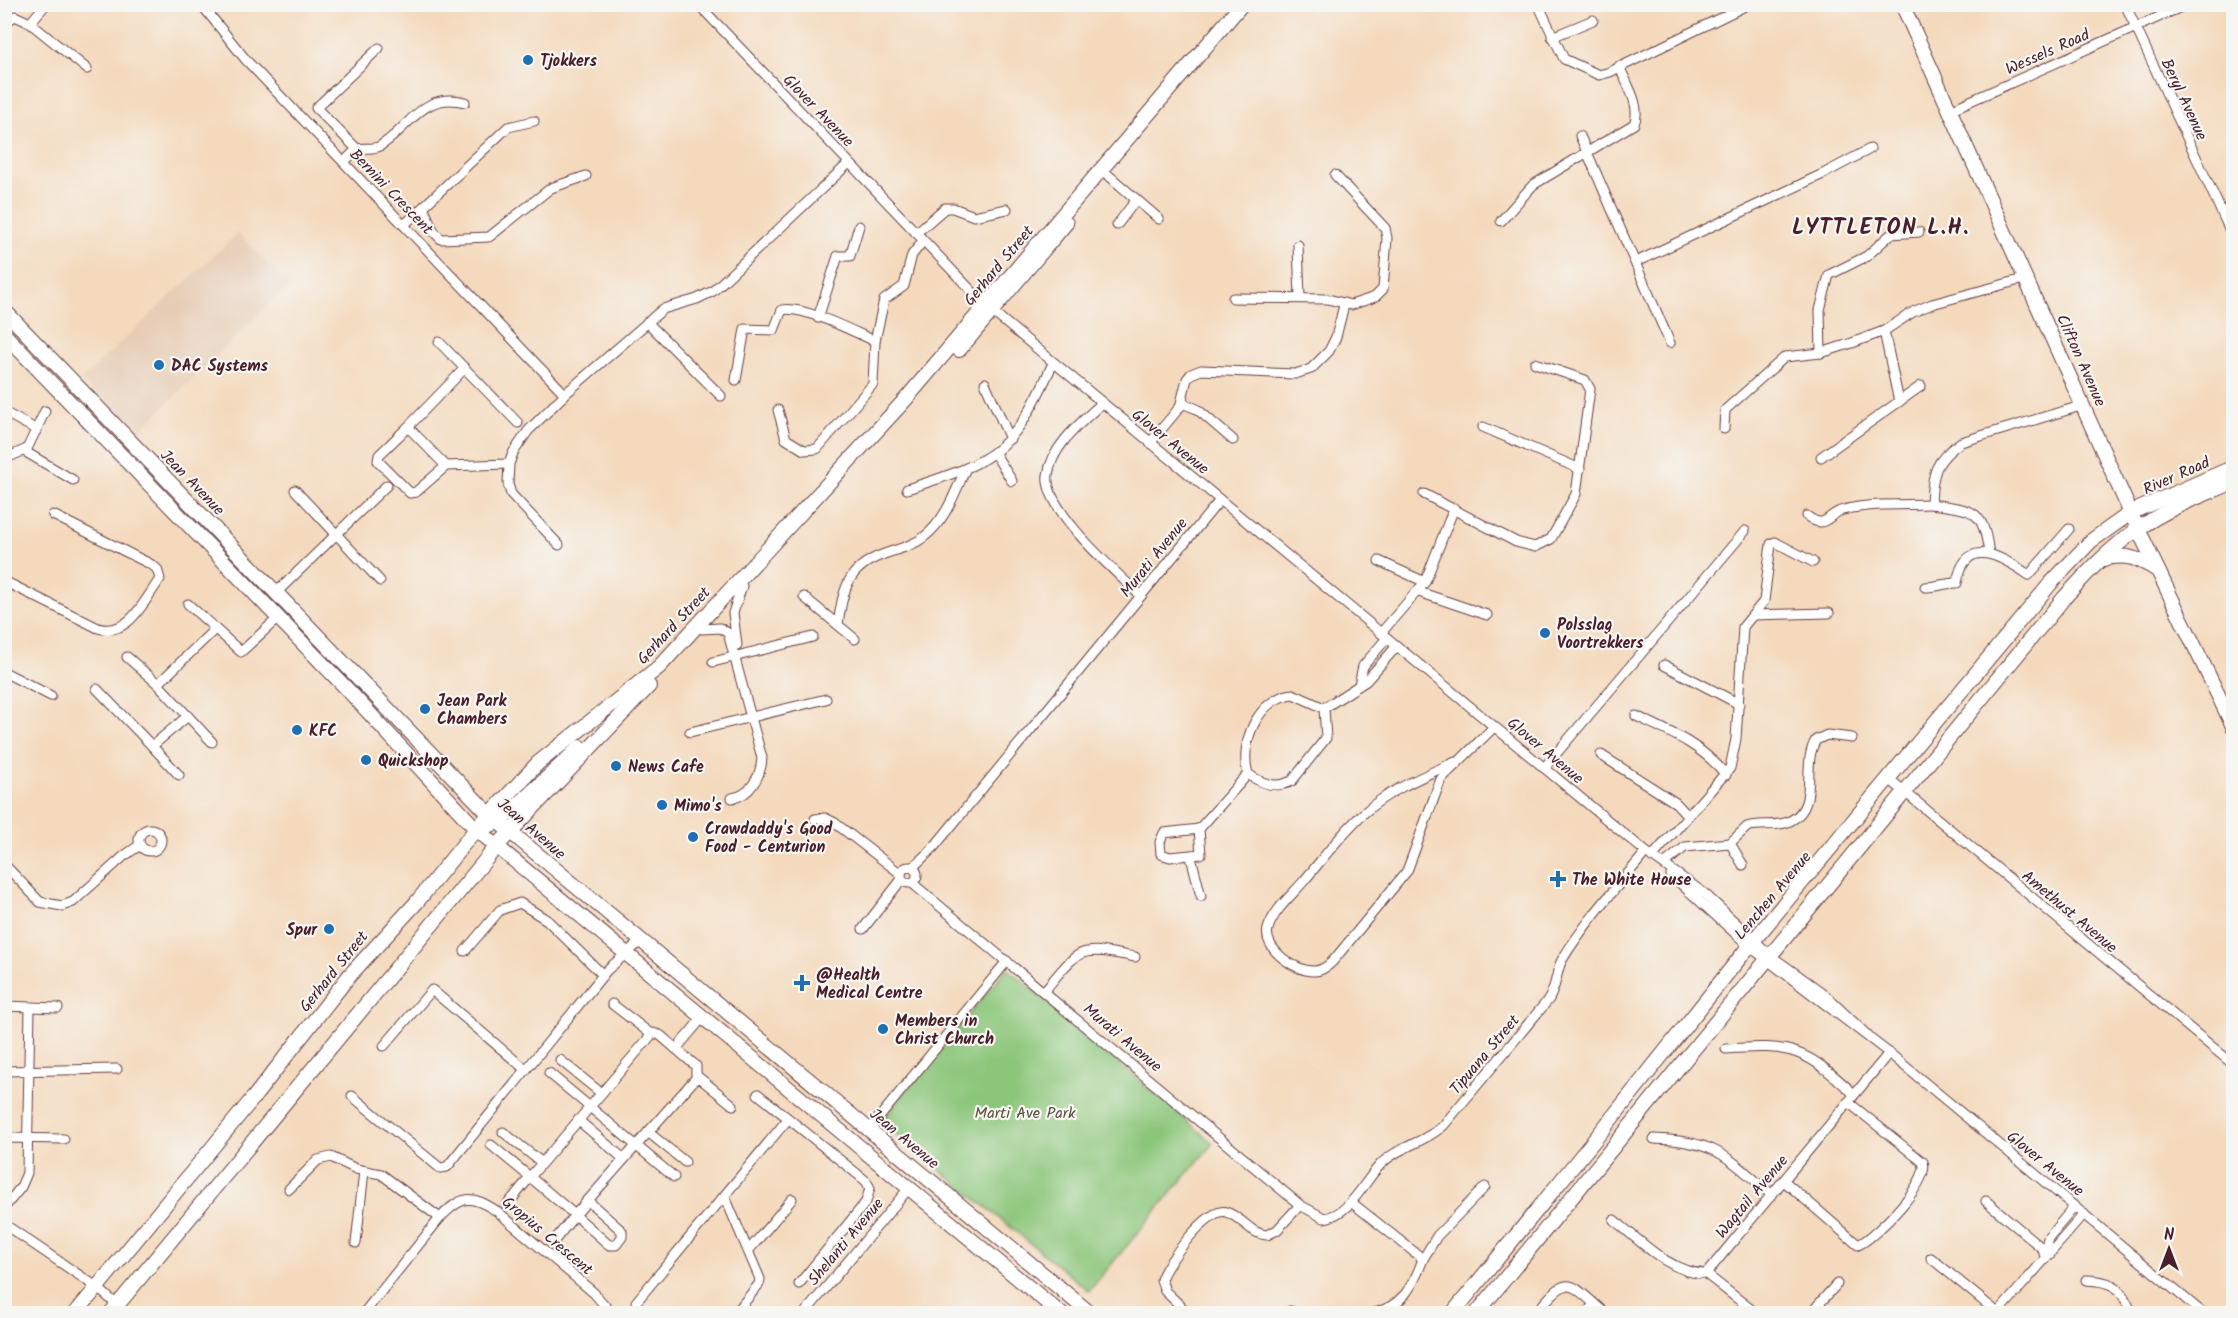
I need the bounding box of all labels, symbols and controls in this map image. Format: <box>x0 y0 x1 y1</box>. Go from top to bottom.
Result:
street label: Wessels Road <box>2002 22 2095 82</box>
place label: Tjokkers <box>540 49 598 74</box>
marker: Tjokkers <box>521 53 535 67</box>
street label: Beryl Avenue <box>2154 55 2213 145</box>
street label: Glover Avenue <box>776 69 859 153</box>
street label: Bernini Crescent <box>343 143 439 241</box>
district label: LYTTLETON L.H. <box>1792 211 1970 246</box>
street label: Gerhard Street <box>958 220 1041 312</box>
street label: Clifton Avenue <box>2049 310 2112 411</box>
place label: DAC Systems <box>171 354 269 379</box>
marker: DAC Systems <box>152 358 166 372</box>
street label: Glover Avenue <box>1126 403 1214 481</box>
street label: Jean Avenue <box>154 444 230 522</box>
street label: River Road <box>2139 450 2215 502</box>
street label: Murati Avenue <box>1114 513 1194 603</box>
street label: Gerhard Street <box>631 581 717 671</box>
place label: Polsslag Voortrekkers <box>1557 613 1644 656</box>
marker: Polsslag Voortrekkers <box>1538 626 1552 640</box>
place label: Jean Park Chambers <box>437 689 508 732</box>
marker: Jean Park Chambers <box>418 702 432 716</box>
street label: Glover Avenue <box>1501 711 1589 791</box>
place label: KFC <box>309 719 337 744</box>
marker: KFC <box>290 723 304 737</box>
place label: Quickshop <box>378 749 449 774</box>
marker: Quickshop <box>359 753 373 767</box>
place label: News Cafe <box>628 755 704 780</box>
marker: News Cafe <box>609 759 623 773</box>
street label: Jean Avenue <box>491 792 571 866</box>
place label: Mimo's <box>674 794 722 819</box>
marker: Mimo's <box>655 798 669 812</box>
place label: Crawdaddy's Good Food - Centurion <box>705 817 833 860</box>
marker: Crawdaddy's Good Food - Centurion <box>686 830 700 844</box>
street label: Lenchen Avenue <box>1728 846 1818 946</box>
street label: Amethust Avenue <box>2016 864 2123 960</box>
place label: The White House <box>1572 868 1692 893</box>
marker: The White House <box>1549 870 1567 888</box>
place label: Spur <box>286 918 318 943</box>
marker: Spur <box>322 922 336 936</box>
street label: Gerhard Street <box>293 925 375 1018</box>
place label: @Health Medical Centre <box>816 963 923 1006</box>
marker: @Health Medical Centre <box>793 974 811 992</box>
street label: Murati Avenue <box>1077 998 1167 1079</box>
place label: Members in Christ Church <box>895 1009 994 1052</box>
street label: Tipuana Street <box>1444 1009 1527 1101</box>
marker: Members in Christ Church <box>876 1022 890 1036</box>
park label: Marti Ave Park <box>975 1101 1076 1126</box>
street label: Jean Avenue <box>864 1102 944 1176</box>
street label: Glover Avenue <box>2001 1125 2089 1203</box>
street label: Wagtail Avenue <box>1710 1150 1795 1244</box>
street label: Gropius Crescent <box>496 1190 599 1282</box>
street label: Shelanti Avenue <box>802 1193 890 1291</box>
north arrow <box>2139 1219 2199 1279</box>
text: N <box>2164 1223 2174 1248</box>

